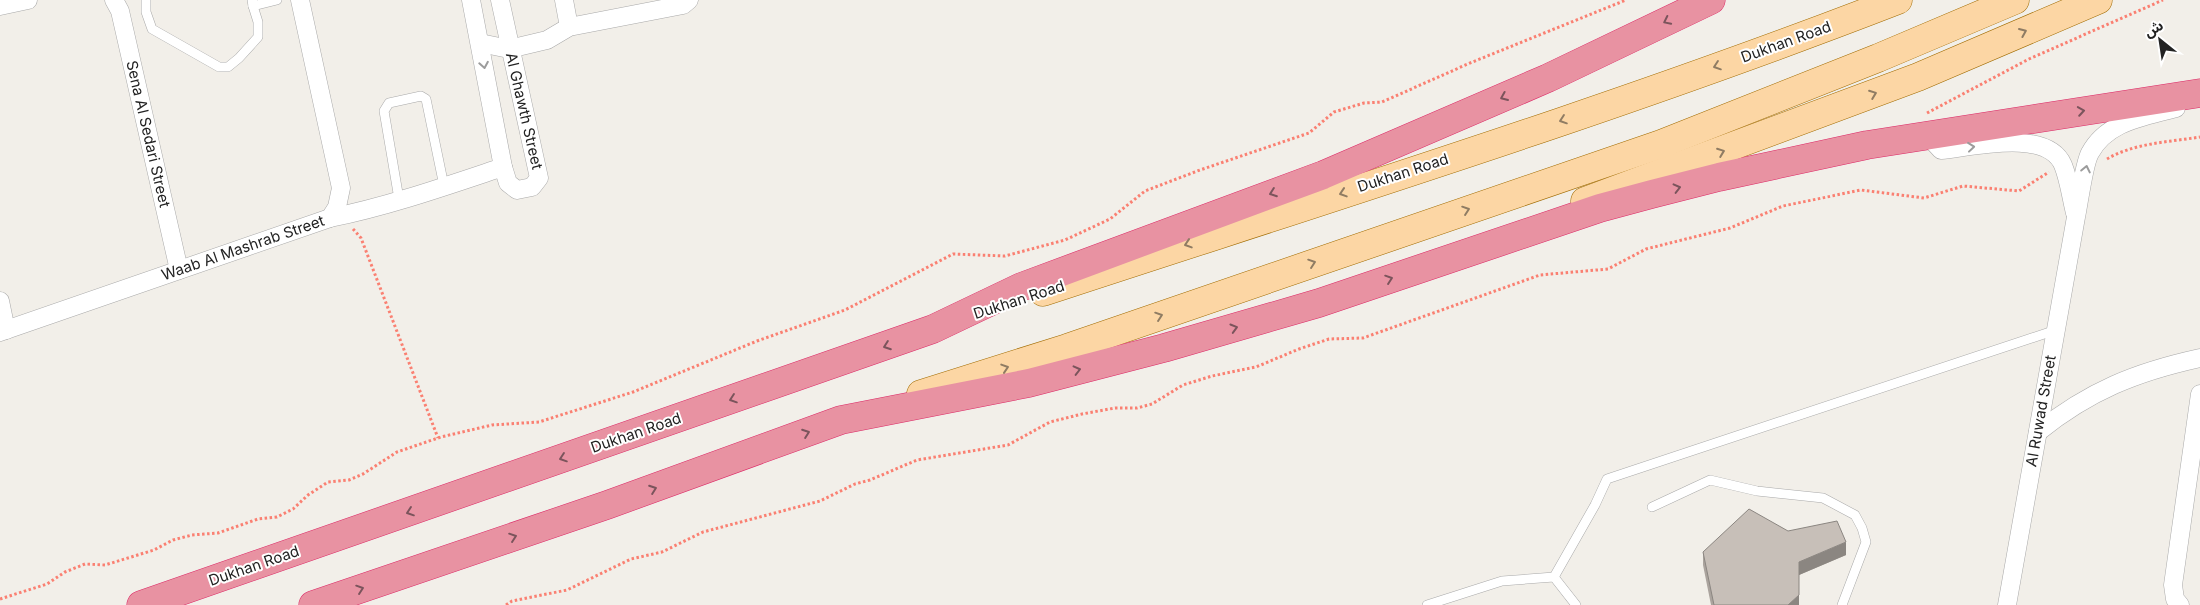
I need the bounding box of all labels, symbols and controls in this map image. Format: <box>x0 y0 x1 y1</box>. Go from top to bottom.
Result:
one-way arrow <box>1663 15 1672 25</box>
north arrow <box>2135 15 2185 65</box>
street label: Dukhan Road <box>1738 16 1833 67</box>
text: ش <box>2141 16 2166 40</box>
one-way arrow <box>2018 28 2027 39</box>
street label: Al Ghawth Street <box>502 51 547 171</box>
street label: Sena Al Sedari Street <box>122 59 175 209</box>
one-way arrow <box>1713 60 1721 70</box>
one-way arrow <box>478 61 488 69</box>
one-way arrow <box>1500 90 1509 101</box>
one-way arrow <box>1869 90 1877 100</box>
one-way arrow <box>2077 107 2086 117</box>
one-way arrow <box>1559 114 1568 124</box>
one-way arrow <box>1967 142 1975 153</box>
one-way arrow <box>1716 148 1725 158</box>
street label: Dukhan Road <box>1355 149 1451 196</box>
one-way arrow <box>2080 165 2091 174</box>
one-way arrow <box>1673 183 1682 194</box>
one-way arrow <box>1269 187 1278 197</box>
one-way arrow <box>1339 187 1347 197</box>
one-way arrow <box>1461 206 1470 216</box>
street label: Waab Al Mashrab Street <box>159 211 327 284</box>
one-way arrow <box>1185 238 1193 248</box>
one-way arrow <box>1307 259 1316 269</box>
one-way arrow <box>1385 275 1393 285</box>
street label: Dukhan Road <box>971 276 1067 323</box>
one-way arrow <box>1154 312 1162 322</box>
one-way arrow <box>1230 323 1239 334</box>
one-way arrow <box>883 340 892 350</box>
street label: Al Ruwad Street <box>2021 353 2060 468</box>
one-way arrow <box>1000 364 1008 374</box>
one-way arrow <box>1073 366 1081 376</box>
one-way arrow <box>730 393 738 403</box>
street label: Dukhan Road <box>588 408 684 457</box>
one-way arrow <box>801 429 809 439</box>
one-way arrow <box>560 452 568 462</box>
one-way arrow <box>648 485 657 495</box>
one-way arrow <box>406 506 415 516</box>
one-way arrow <box>509 533 517 543</box>
street label: Dukhan Road <box>206 541 302 590</box>
one-way arrow <box>355 585 363 595</box>

